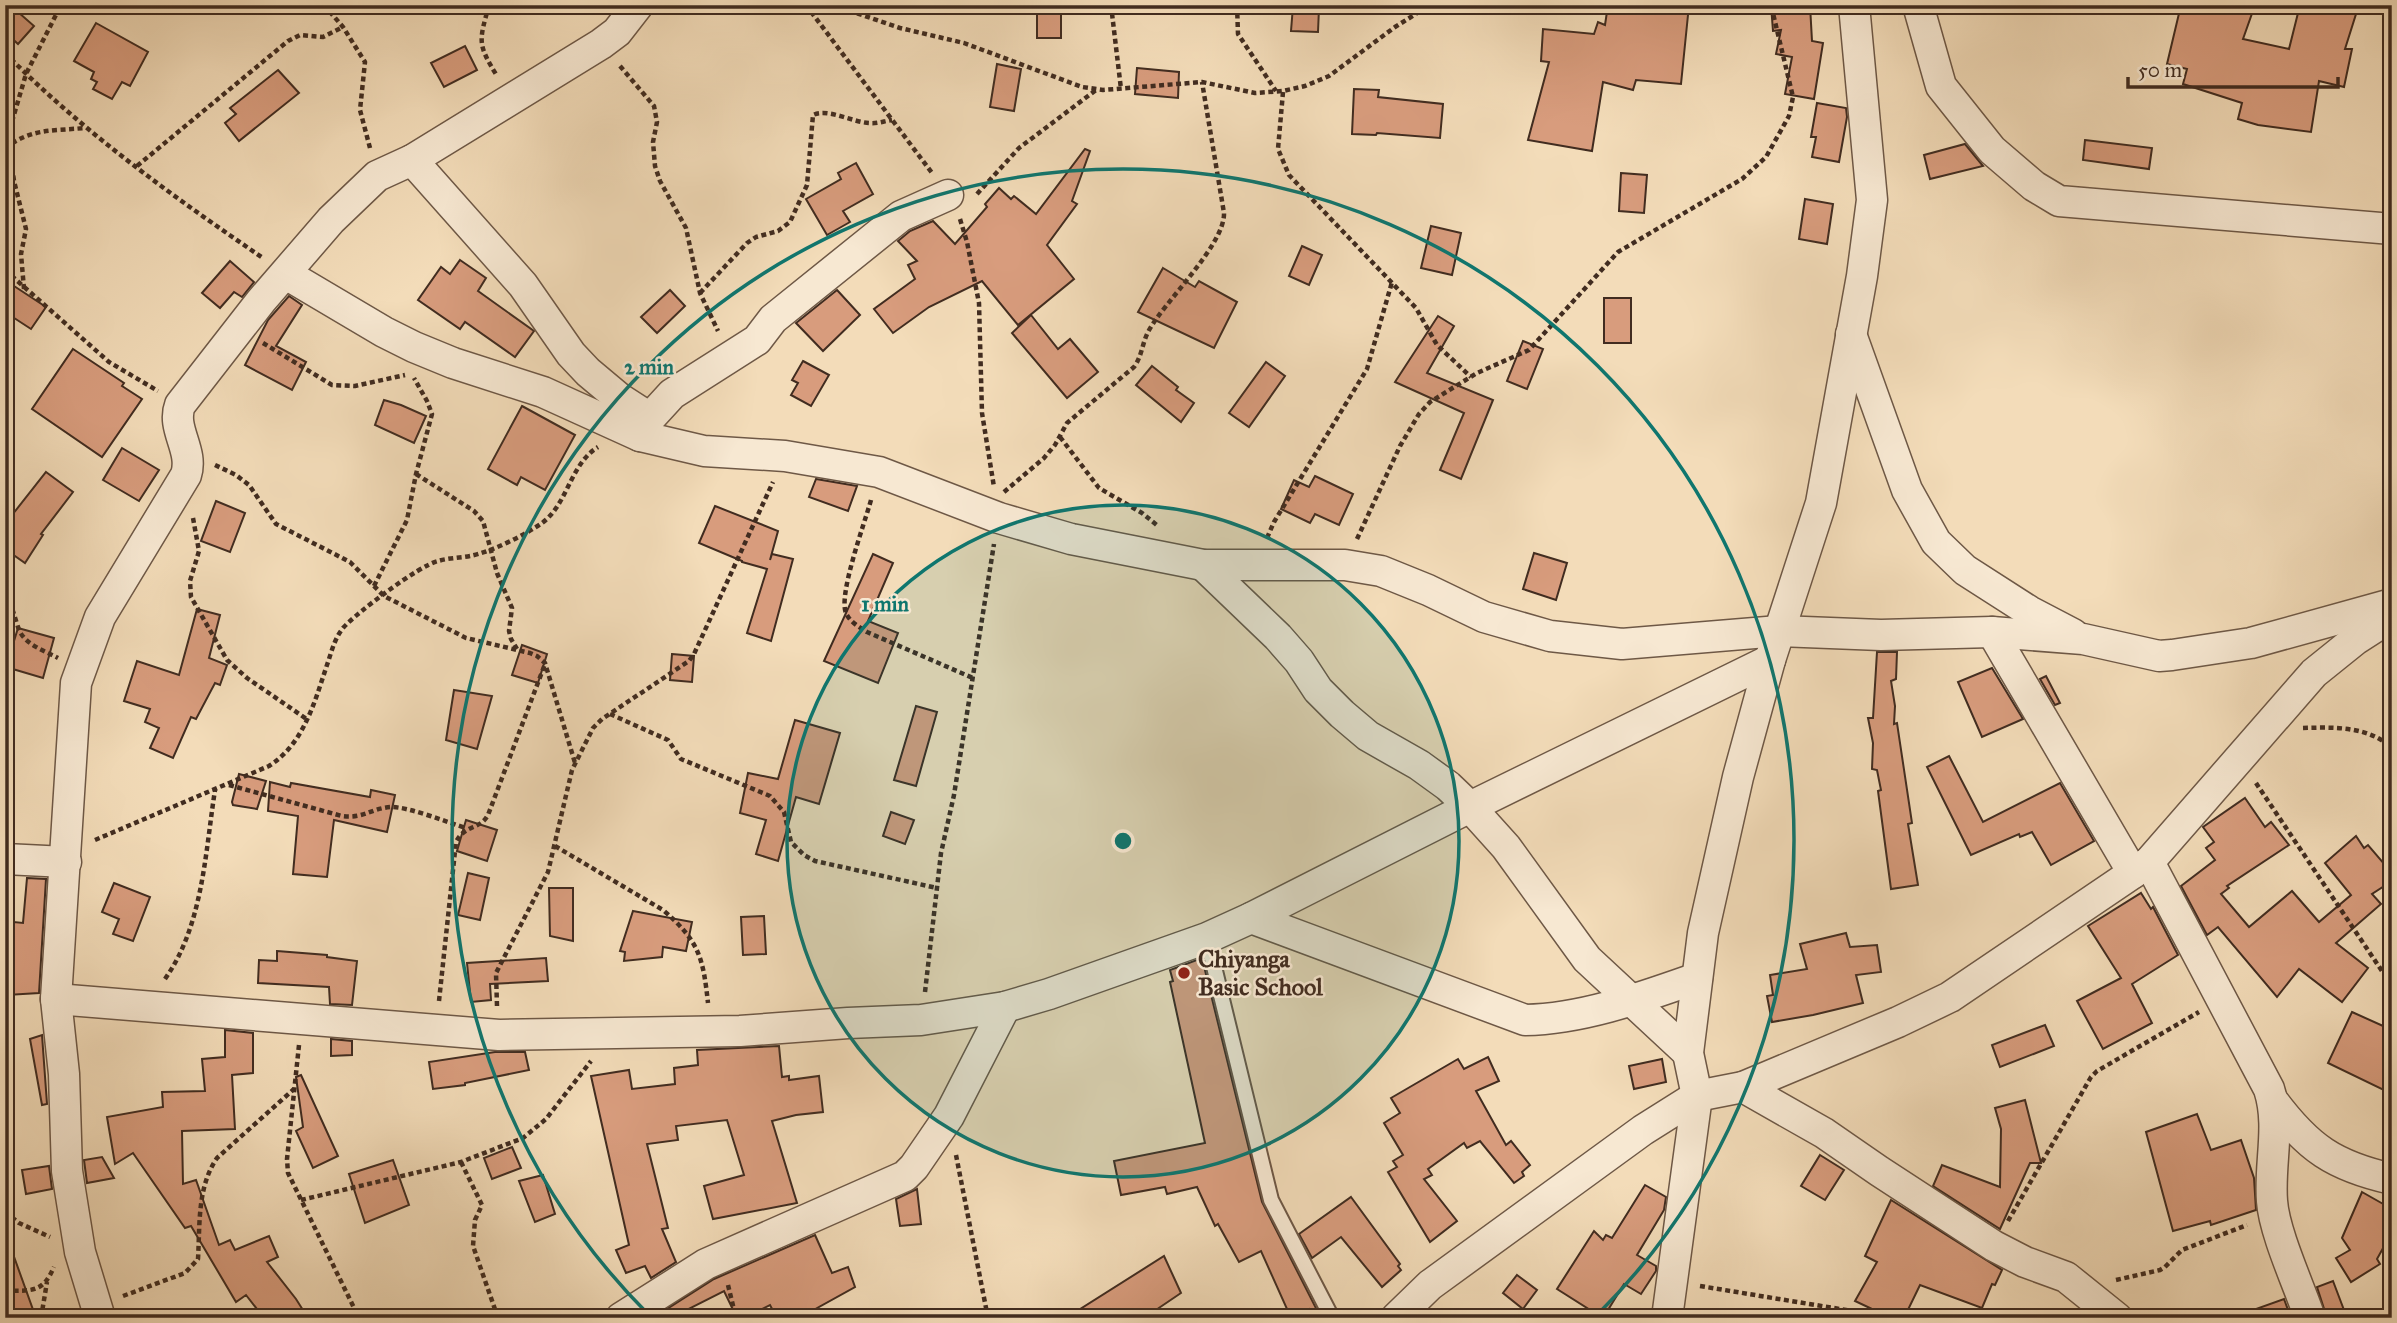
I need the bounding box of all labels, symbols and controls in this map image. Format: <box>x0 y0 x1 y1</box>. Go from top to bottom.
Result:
scale bar <box>2128 46 2338 90</box>
text: 50 m <box>2138 57 2183 83</box>
text: 2 min <box>624 354 674 380</box>
text: 1 min <box>861 591 909 617</box>
centre of rings <box>1111 829 1135 853</box>
place label: Chiyanga Basic School <box>1198 944 1323 1002</box>
marker: Chiyanga Basic School <box>1176 965 1192 981</box>

